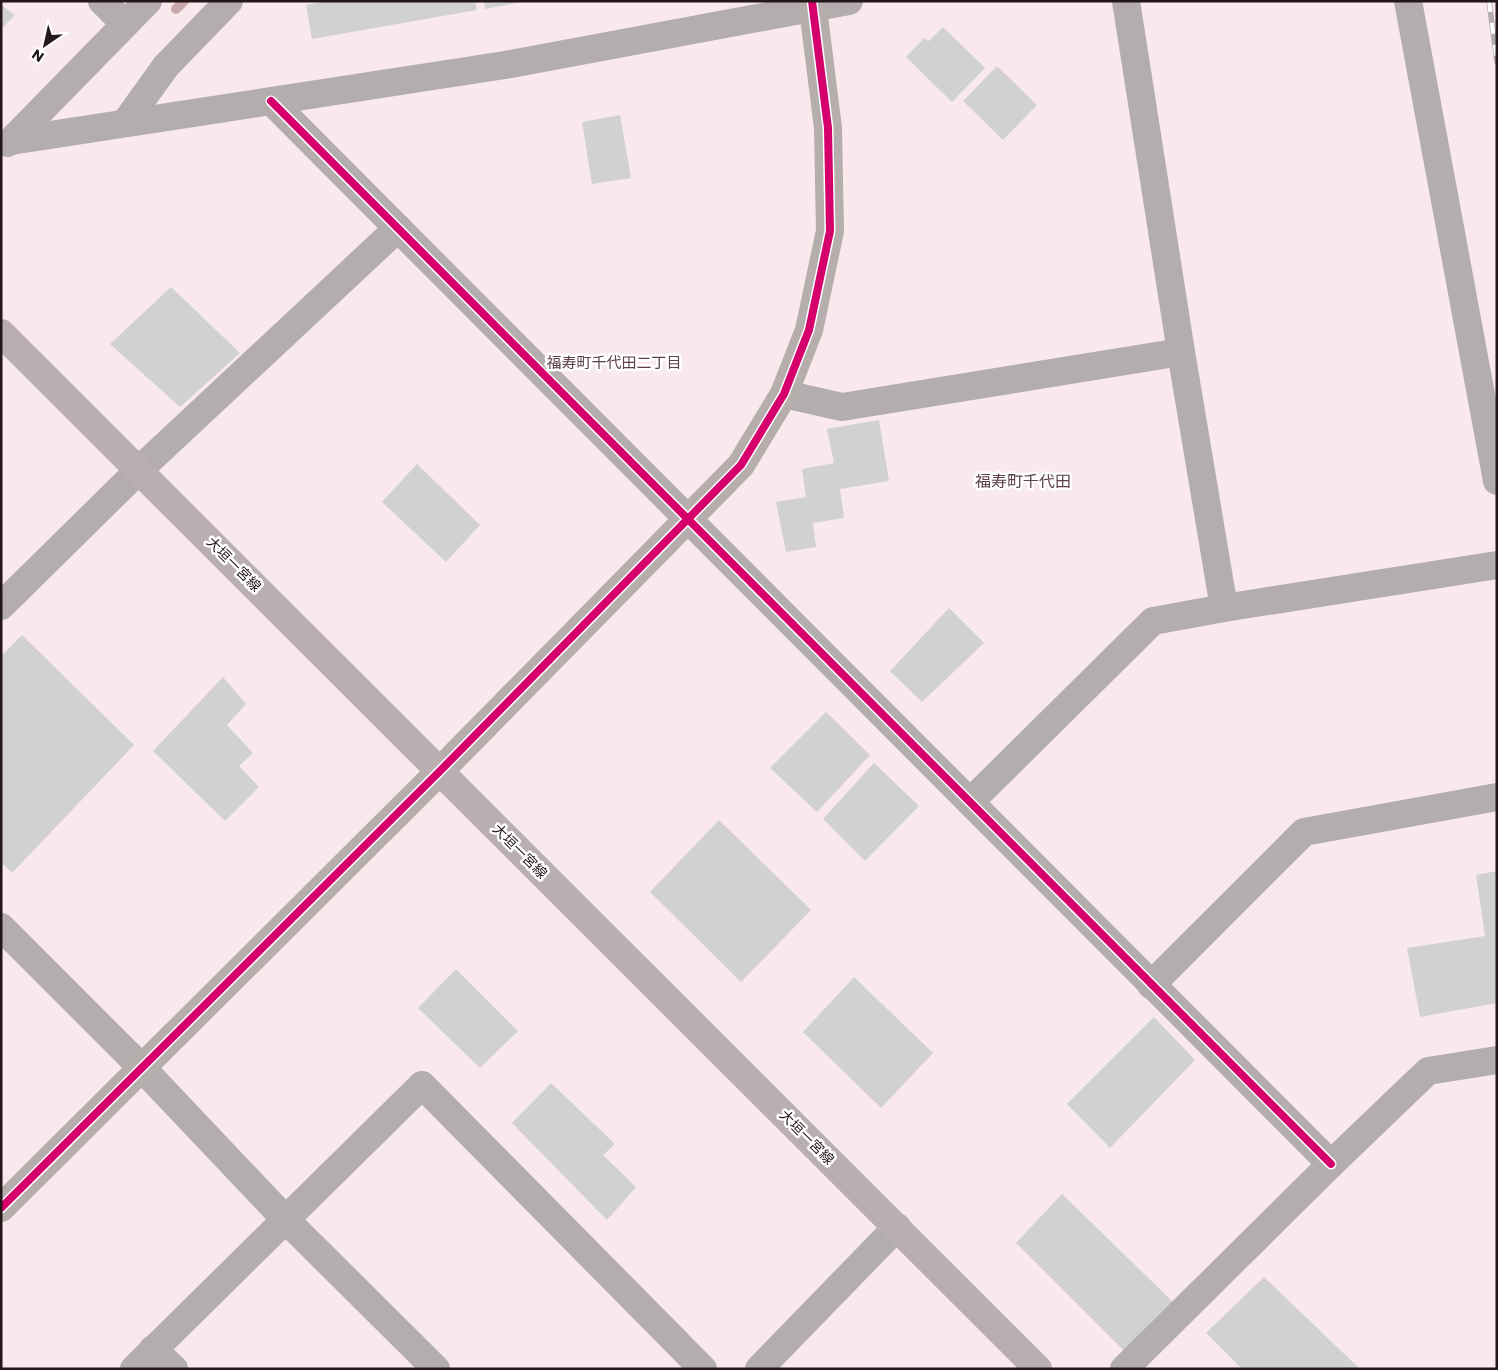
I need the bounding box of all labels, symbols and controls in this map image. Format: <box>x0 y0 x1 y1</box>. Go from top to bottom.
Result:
north arrow <box>20 20 70 70</box>
text: N <box>28 45 48 67</box>
district label: 福寿町千代田二丁目 <box>546 352 682 373</box>
district label: 福寿町千代田 <box>975 470 1071 493</box>
street label: 大垣一宮線 <box>202 532 266 596</box>
street label: 大垣一宮線 <box>488 819 552 883</box>
street label: 大垣一宮線 <box>775 1105 839 1169</box>

